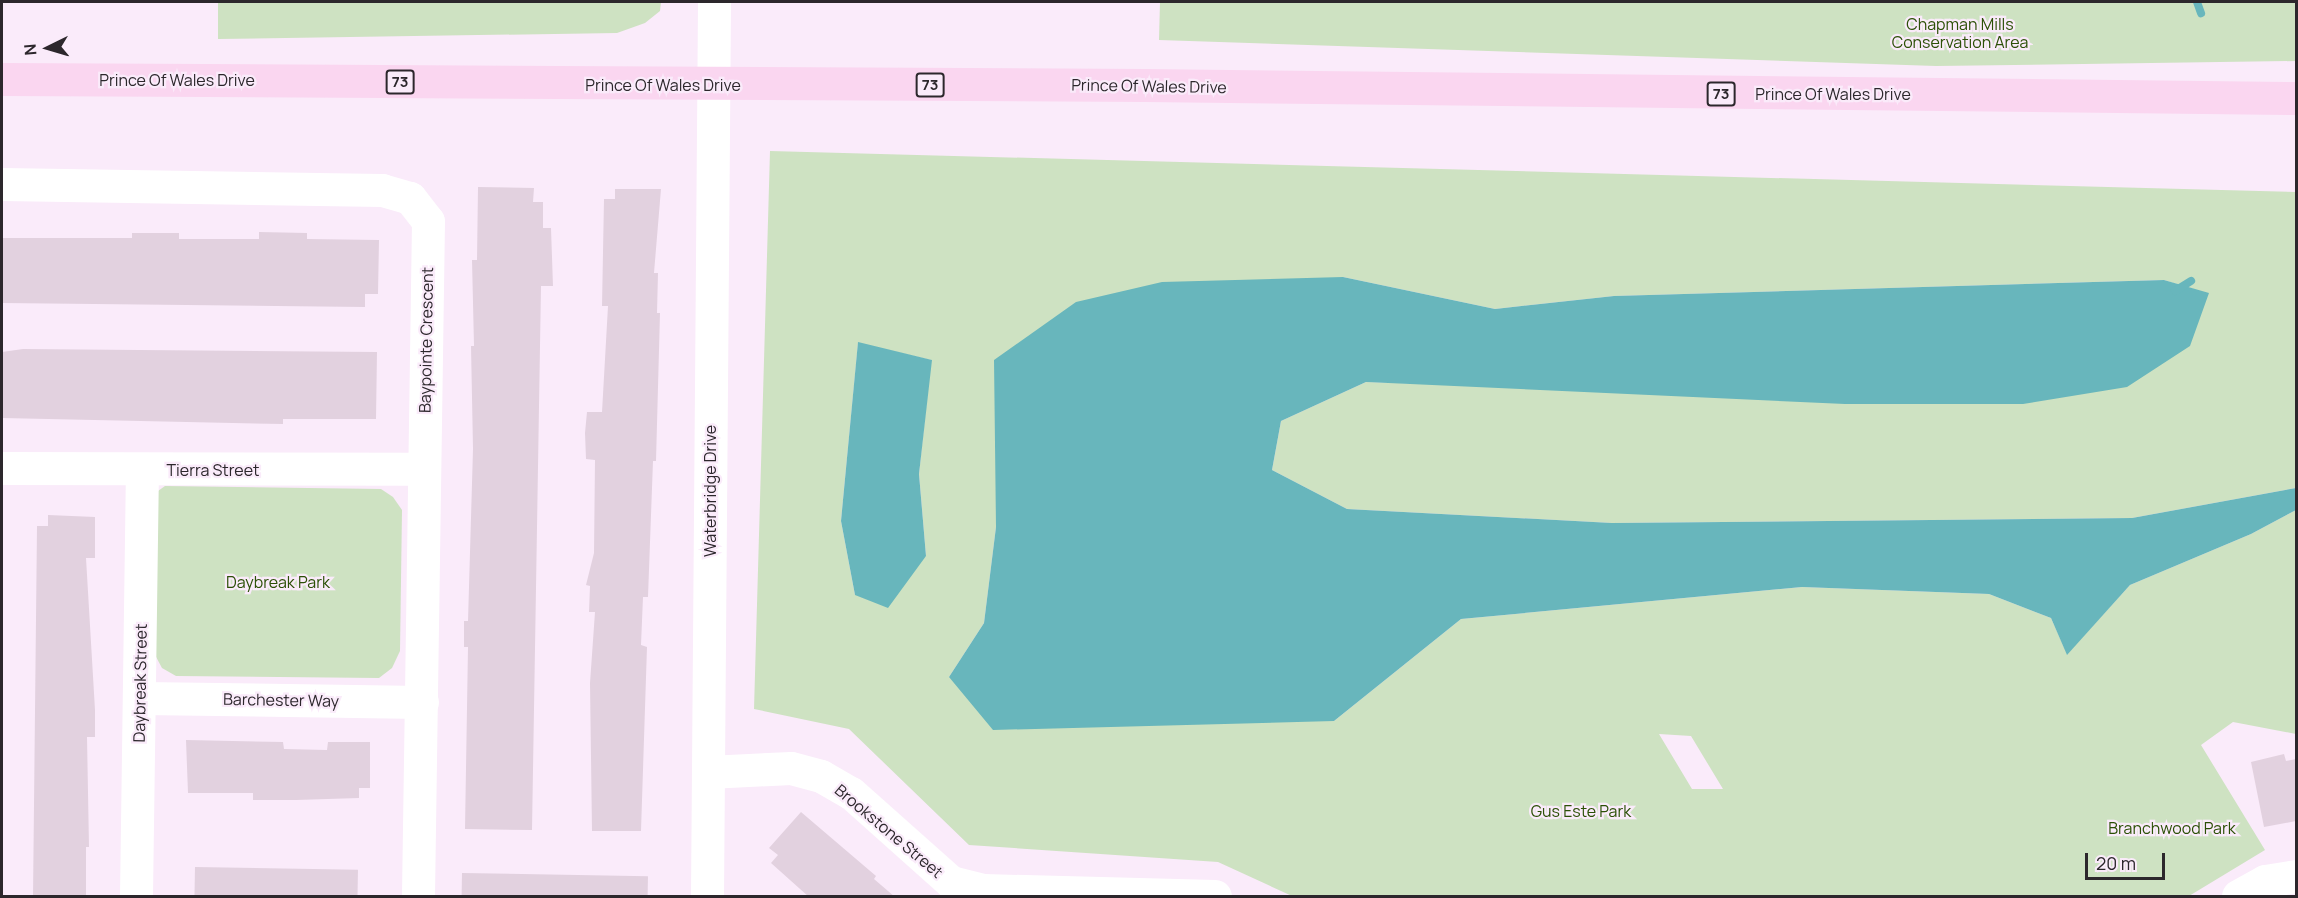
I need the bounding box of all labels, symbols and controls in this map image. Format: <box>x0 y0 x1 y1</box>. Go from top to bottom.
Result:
park label: Chapman Mills Conservation Area <box>1892 14 2028 52</box>
north arrow <box>18 18 78 78</box>
text: N <box>19 43 42 56</box>
street label: Prince Of Wales Drive <box>99 70 255 90</box>
road number: 73 <box>385 70 415 94</box>
road number: 73 <box>915 73 945 97</box>
street label: Prince Of Wales Drive <box>585 75 741 95</box>
street label: Prince Of Wales Drive <box>1071 75 1227 97</box>
road number: 73 <box>1706 82 1736 106</box>
street label: Prince Of Wales Drive <box>1755 84 1911 104</box>
street label: Baypointe Crescent <box>415 267 437 413</box>
street label: Waterbridge Drive <box>700 425 720 557</box>
street label: Tierra Street <box>167 460 259 480</box>
park label: Daybreak Park <box>226 572 330 592</box>
street label: Daybreak Street <box>129 623 151 743</box>
street label: Barchester Way <box>223 689 339 711</box>
street label: Brookstone Street <box>831 780 947 882</box>
park label: Gus Este Park <box>1531 801 1631 821</box>
park label: Branchwood Park <box>2108 818 2236 838</box>
scale bar <box>2088 841 2168 879</box>
text: 20 m <box>2096 851 2136 875</box>

